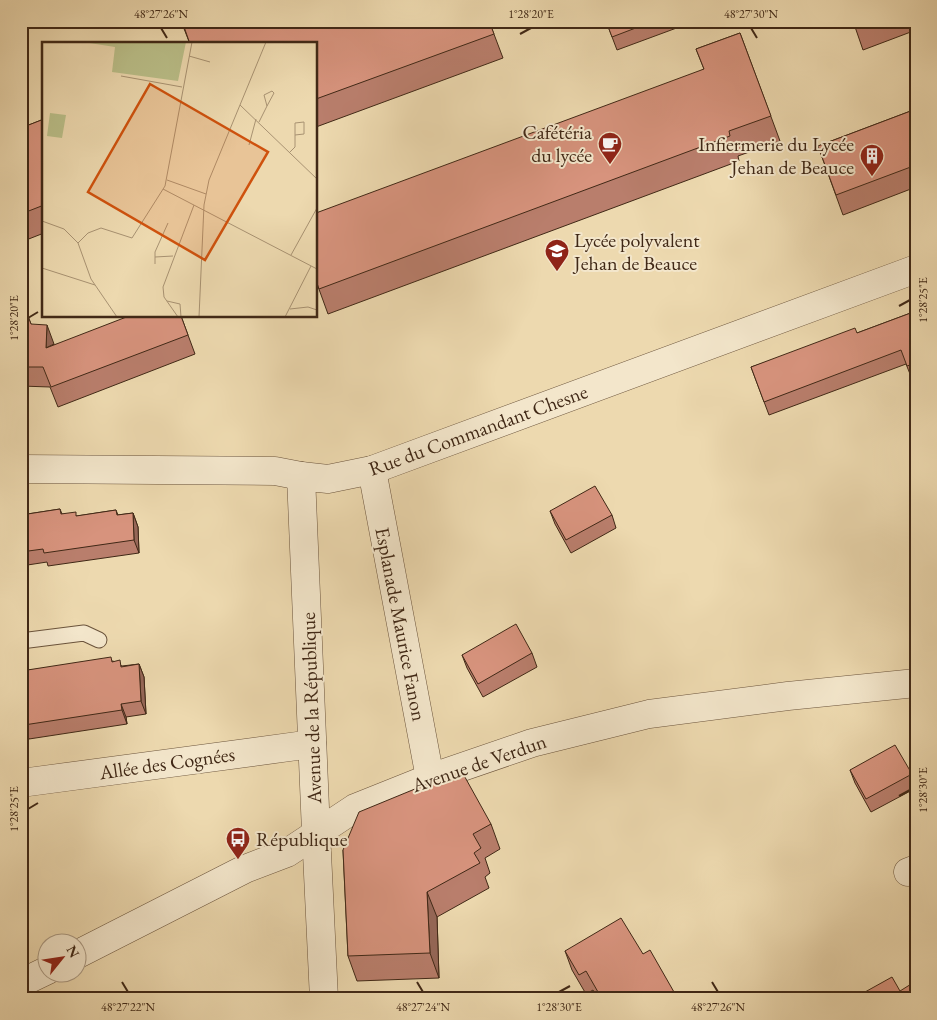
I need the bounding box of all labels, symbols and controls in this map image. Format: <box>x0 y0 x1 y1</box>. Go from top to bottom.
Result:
text: 48°27'26"N <box>134 6 188 22</box>
text: 1°28'20"E <box>508 6 554 22</box>
text: 48°27'30"N <box>724 6 778 22</box>
inset map <box>42 42 318 318</box>
place label: Cafétéria du lycée <box>523 119 592 168</box>
cafe icon: Cafétéria du lycée <box>597 131 623 165</box>
place label: Infiermerie du Lycée Jehan de Beauce <box>698 131 854 180</box>
building icon: Infiermerie du Lycée Jehan de Beauce <box>859 143 885 177</box>
place label: Lycée polyvalent Jehan de Beauce <box>572 227 700 276</box>
school or university icon: Lycée polyvalent Jehan de Beauce <box>544 238 570 272</box>
text: 1°28'25"E <box>915 277 931 323</box>
text: 1°28'20"E <box>6 295 22 341</box>
street label: Rue du Commandant Chesne <box>365 378 591 482</box>
street label: Esplanade Maurice Fanon <box>369 525 433 724</box>
street label: Avenue de la République <box>295 612 327 805</box>
street label: Avenue de Verdun <box>407 728 550 798</box>
street label: Allée des Cognées <box>97 741 236 786</box>
text: 1°28'30"E <box>915 767 931 813</box>
text: 1°28'25"E <box>6 786 22 832</box>
bus stop icon: République <box>225 826 251 860</box>
place label: République <box>256 826 348 852</box>
north arrow <box>38 932 88 982</box>
text: N <box>63 942 84 961</box>
text: 48°27'22"N <box>101 999 155 1015</box>
text: 48°27'24"N <box>396 999 450 1015</box>
text: 1°28'30"E <box>536 999 582 1015</box>
text: 48°27'26"N <box>691 999 745 1015</box>

